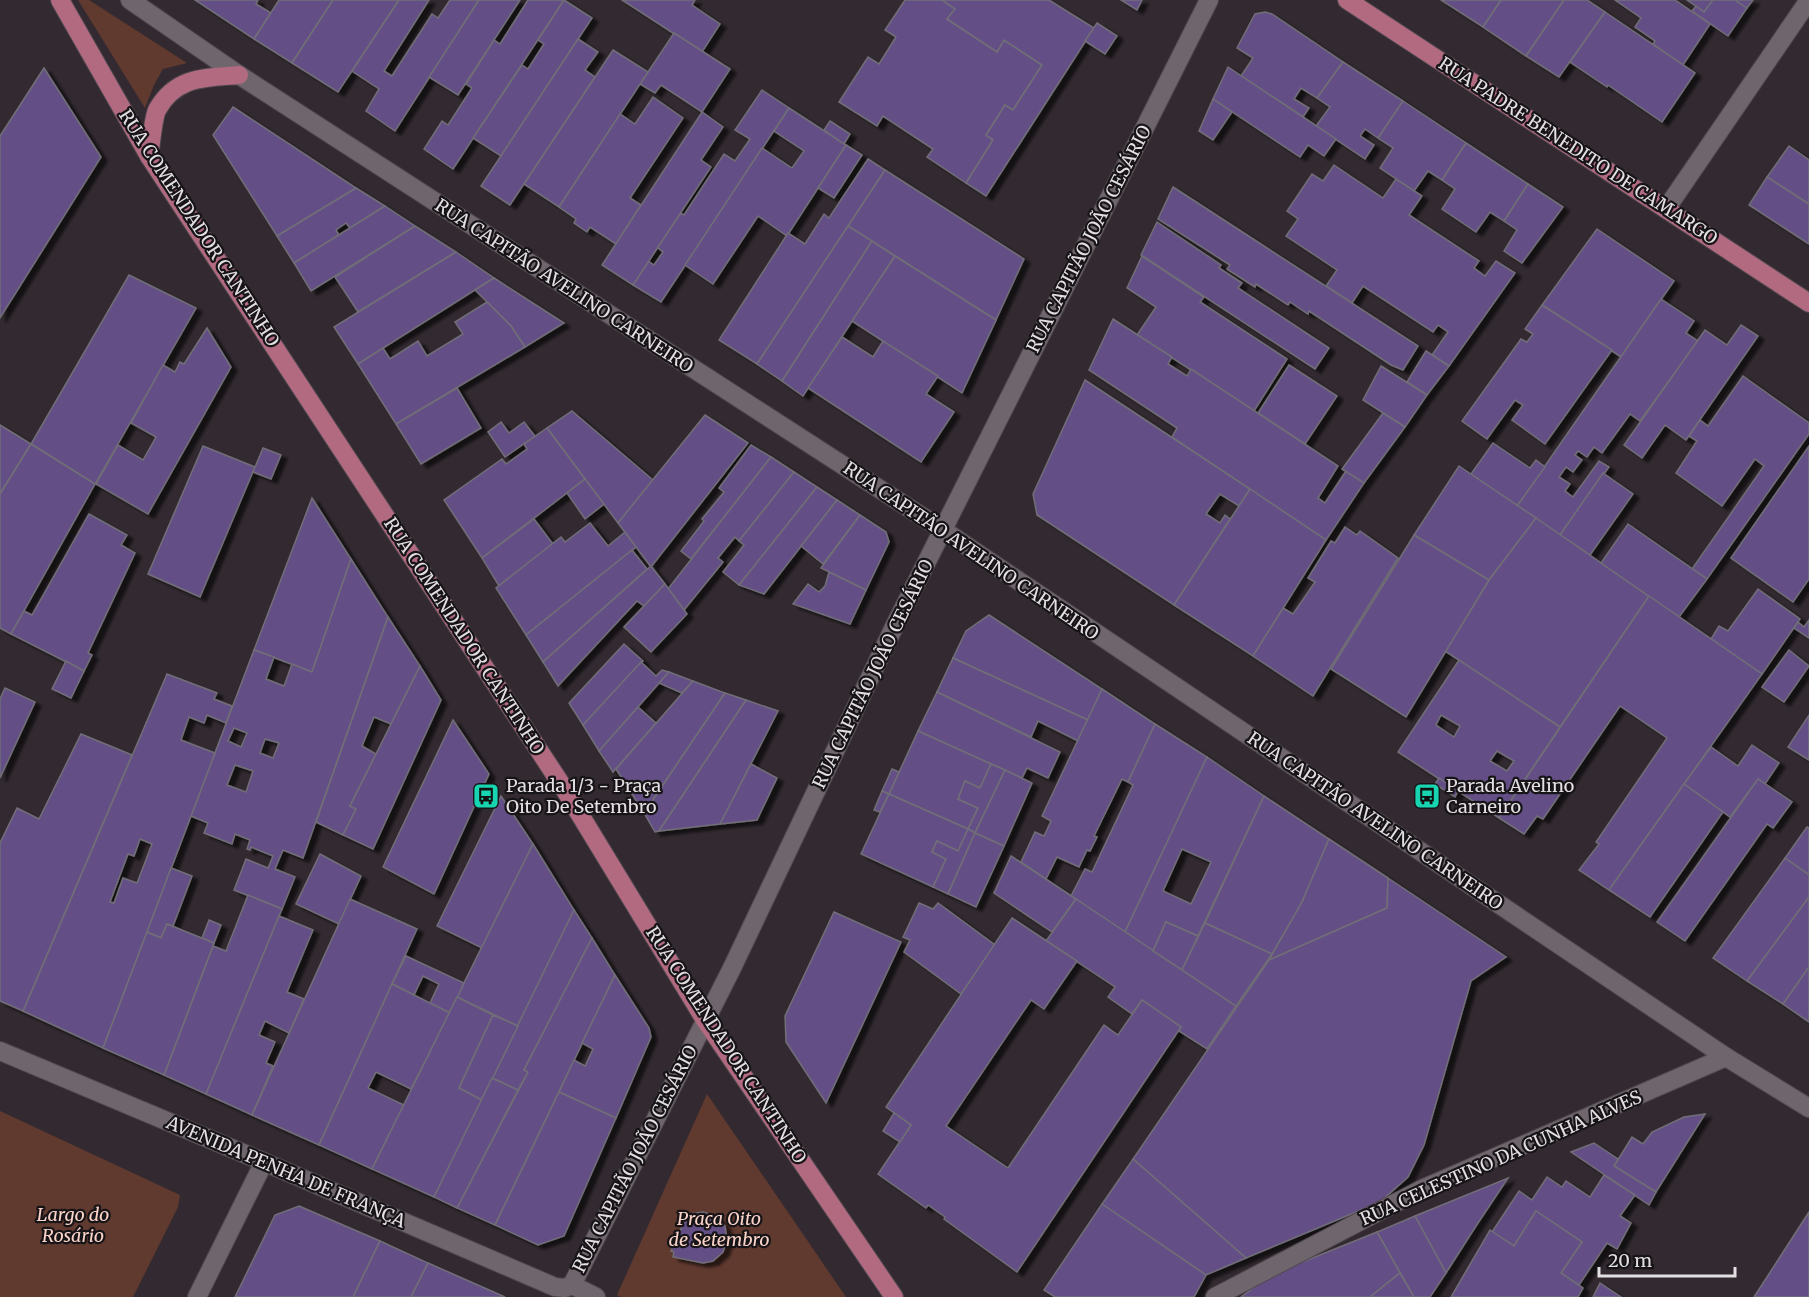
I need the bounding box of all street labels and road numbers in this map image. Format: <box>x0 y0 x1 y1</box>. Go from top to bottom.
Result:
street label: RUA PADRE BENEDITO DE CAMARGO <box>1434 52 1722 250</box>
street label: RUA COMENDADOR CANTINHO <box>114 105 285 351</box>
street label: RUA CAPITÃO JOÃO CESÁRIO <box>1021 121 1156 356</box>
street label: RUA CAPITÃO AVELINO CARNEIRO <box>431 193 698 378</box>
street label: RUA CAPITÃO AVELINO CARNEIRO <box>839 456 1103 645</box>
street label: RUA COMENDADOR CANTINHO <box>379 513 550 759</box>
street label: RUA CAPITÃO JOÃO CESÁRIO <box>807 555 938 792</box>
street label: RUA CAPITÃO AVELINO CARNEIRO <box>1243 726 1507 915</box>
street label: RUA COMENDADOR CANTINHO <box>641 922 812 1168</box>
street label: RUA CAPITÃO JOÃO CESÁRIO <box>567 1041 702 1276</box>
street label: RUA CELESTINO DA CUNHA ALVES <box>1357 1085 1645 1230</box>
street label: AVENIDA PENHA DE FRANÇA <box>162 1110 410 1233</box>

